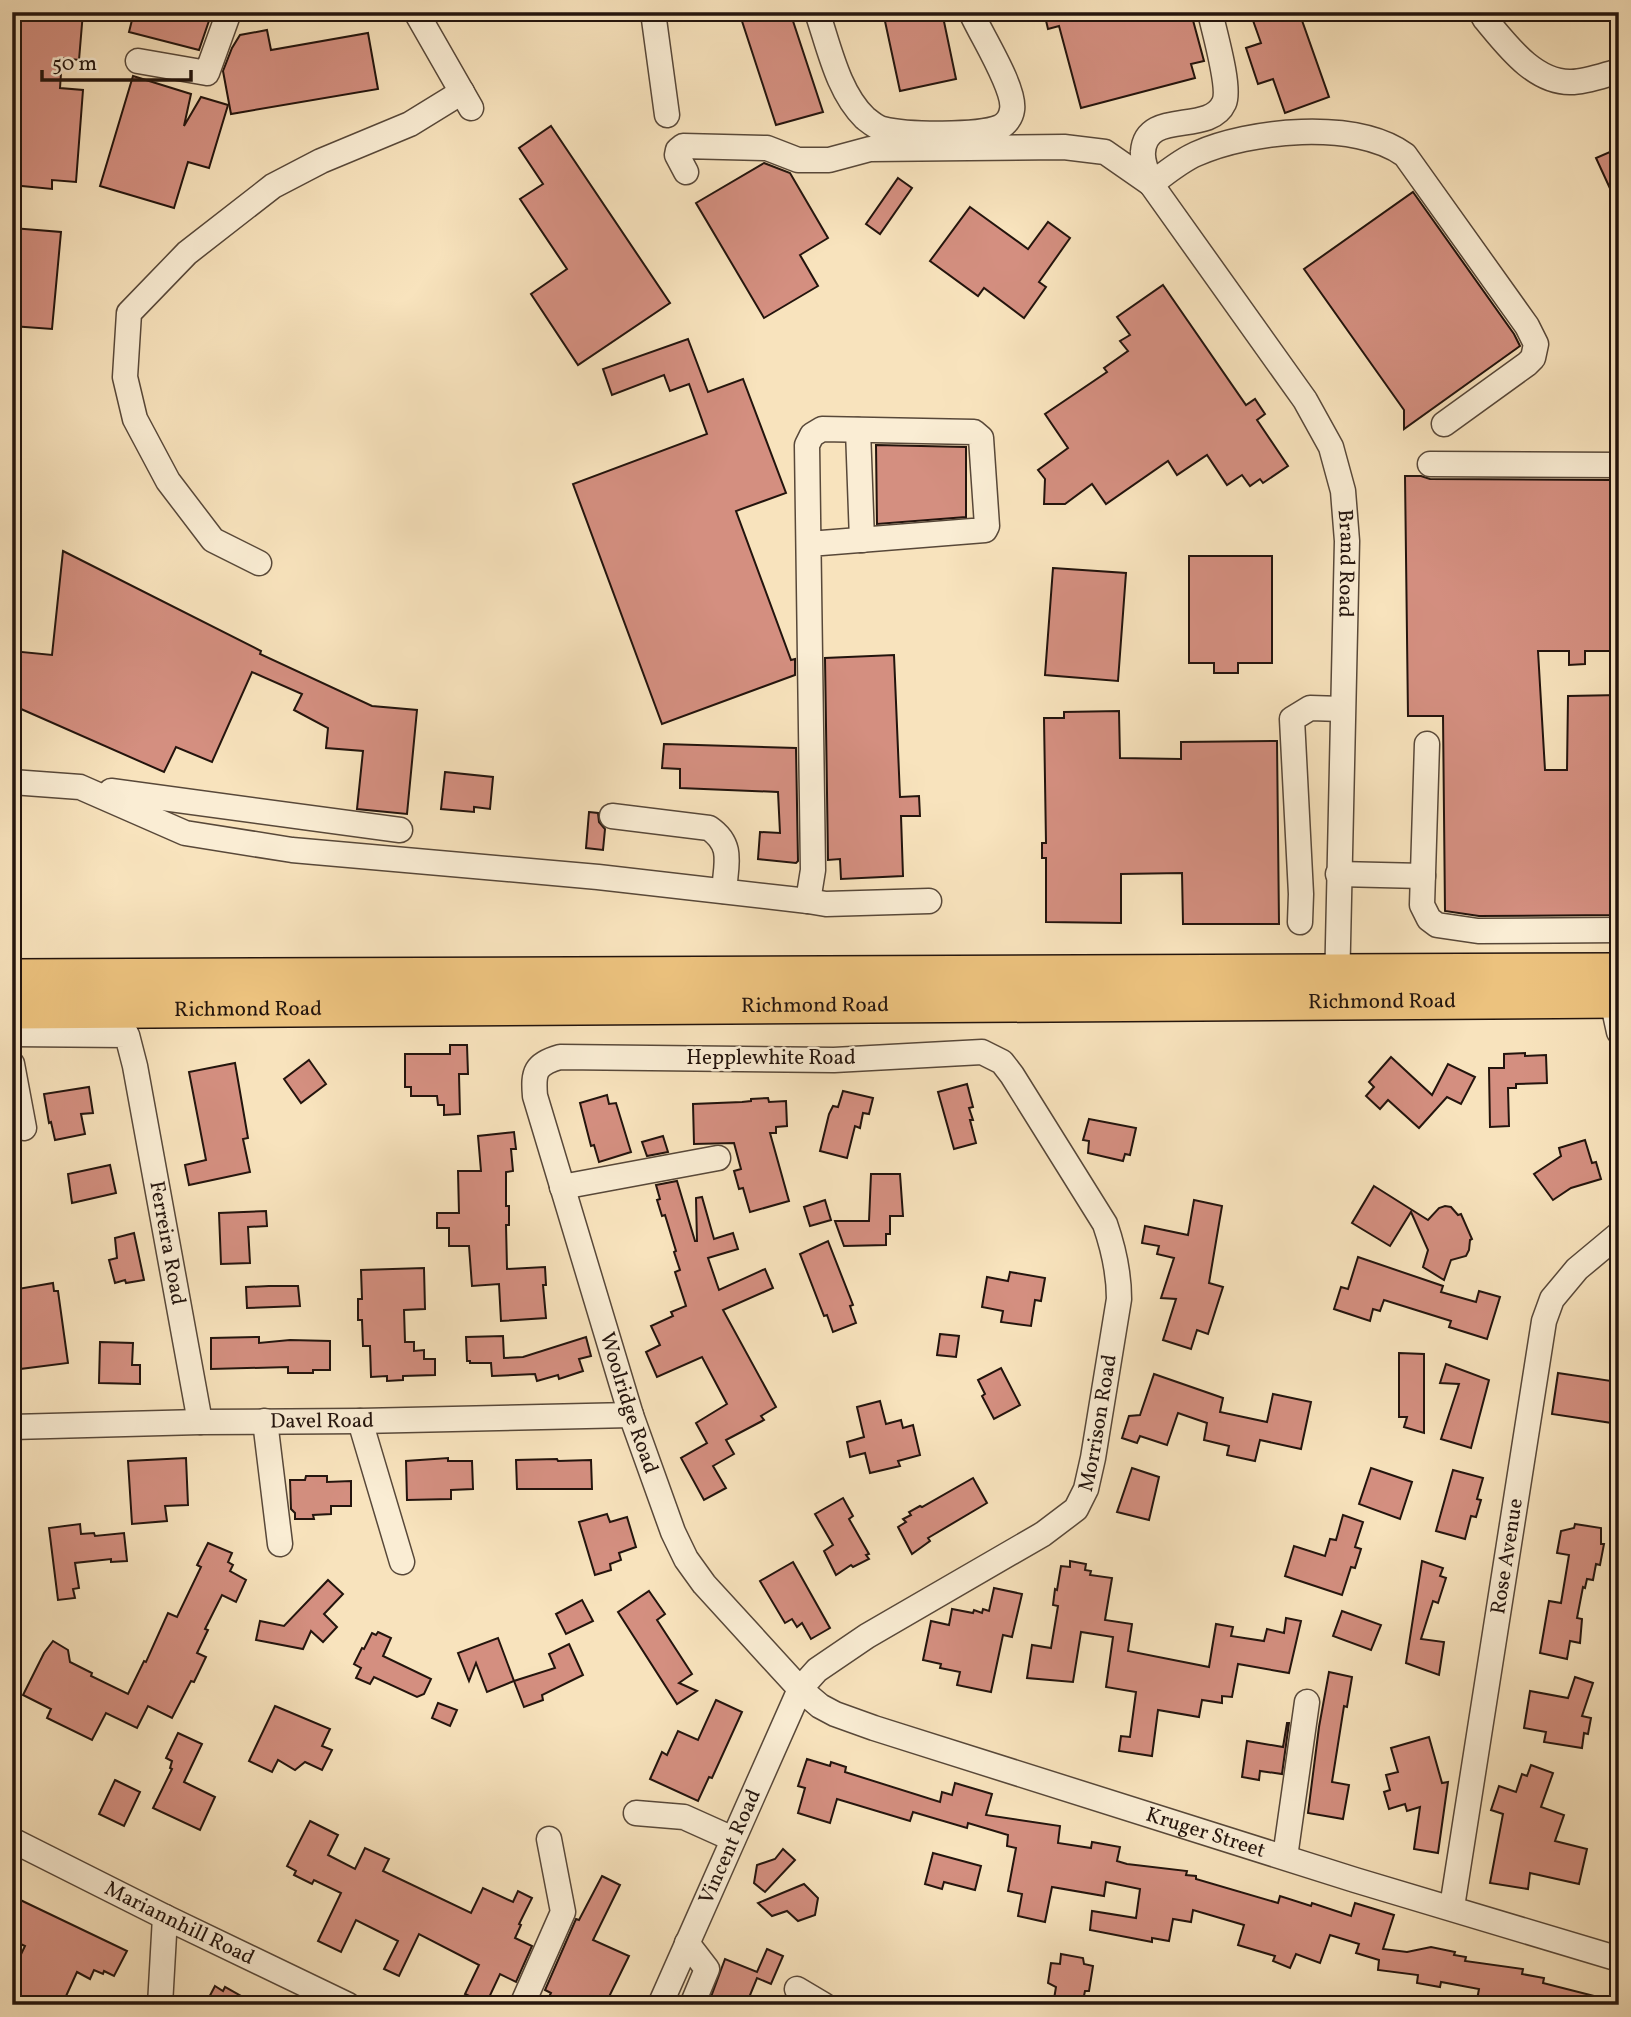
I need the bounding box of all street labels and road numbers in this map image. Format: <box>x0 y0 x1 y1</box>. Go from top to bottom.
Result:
street label: Brand Road <box>1330 508 1362 618</box>
street label: Richmond Road <box>1308 987 1456 1017</box>
street label: Richmond Road <box>741 990 889 1021</box>
street label: Richmond Road <box>174 994 322 1024</box>
street label: Hepplewhite Road <box>686 1044 856 1073</box>
street label: Ferreira Road <box>142 1179 193 1307</box>
street label: Woolridge Road <box>592 1329 665 1478</box>
street label: Morrison Road <box>1071 1352 1124 1494</box>
street label: Davel Road <box>270 1406 374 1436</box>
street label: Rose Avenue <box>1484 1496 1530 1616</box>
street label: Vincent Road <box>692 1785 768 1909</box>
street label: Kruger Street <box>1142 1800 1269 1865</box>
street label: Mariannhill Road <box>99 1874 259 1972</box>

